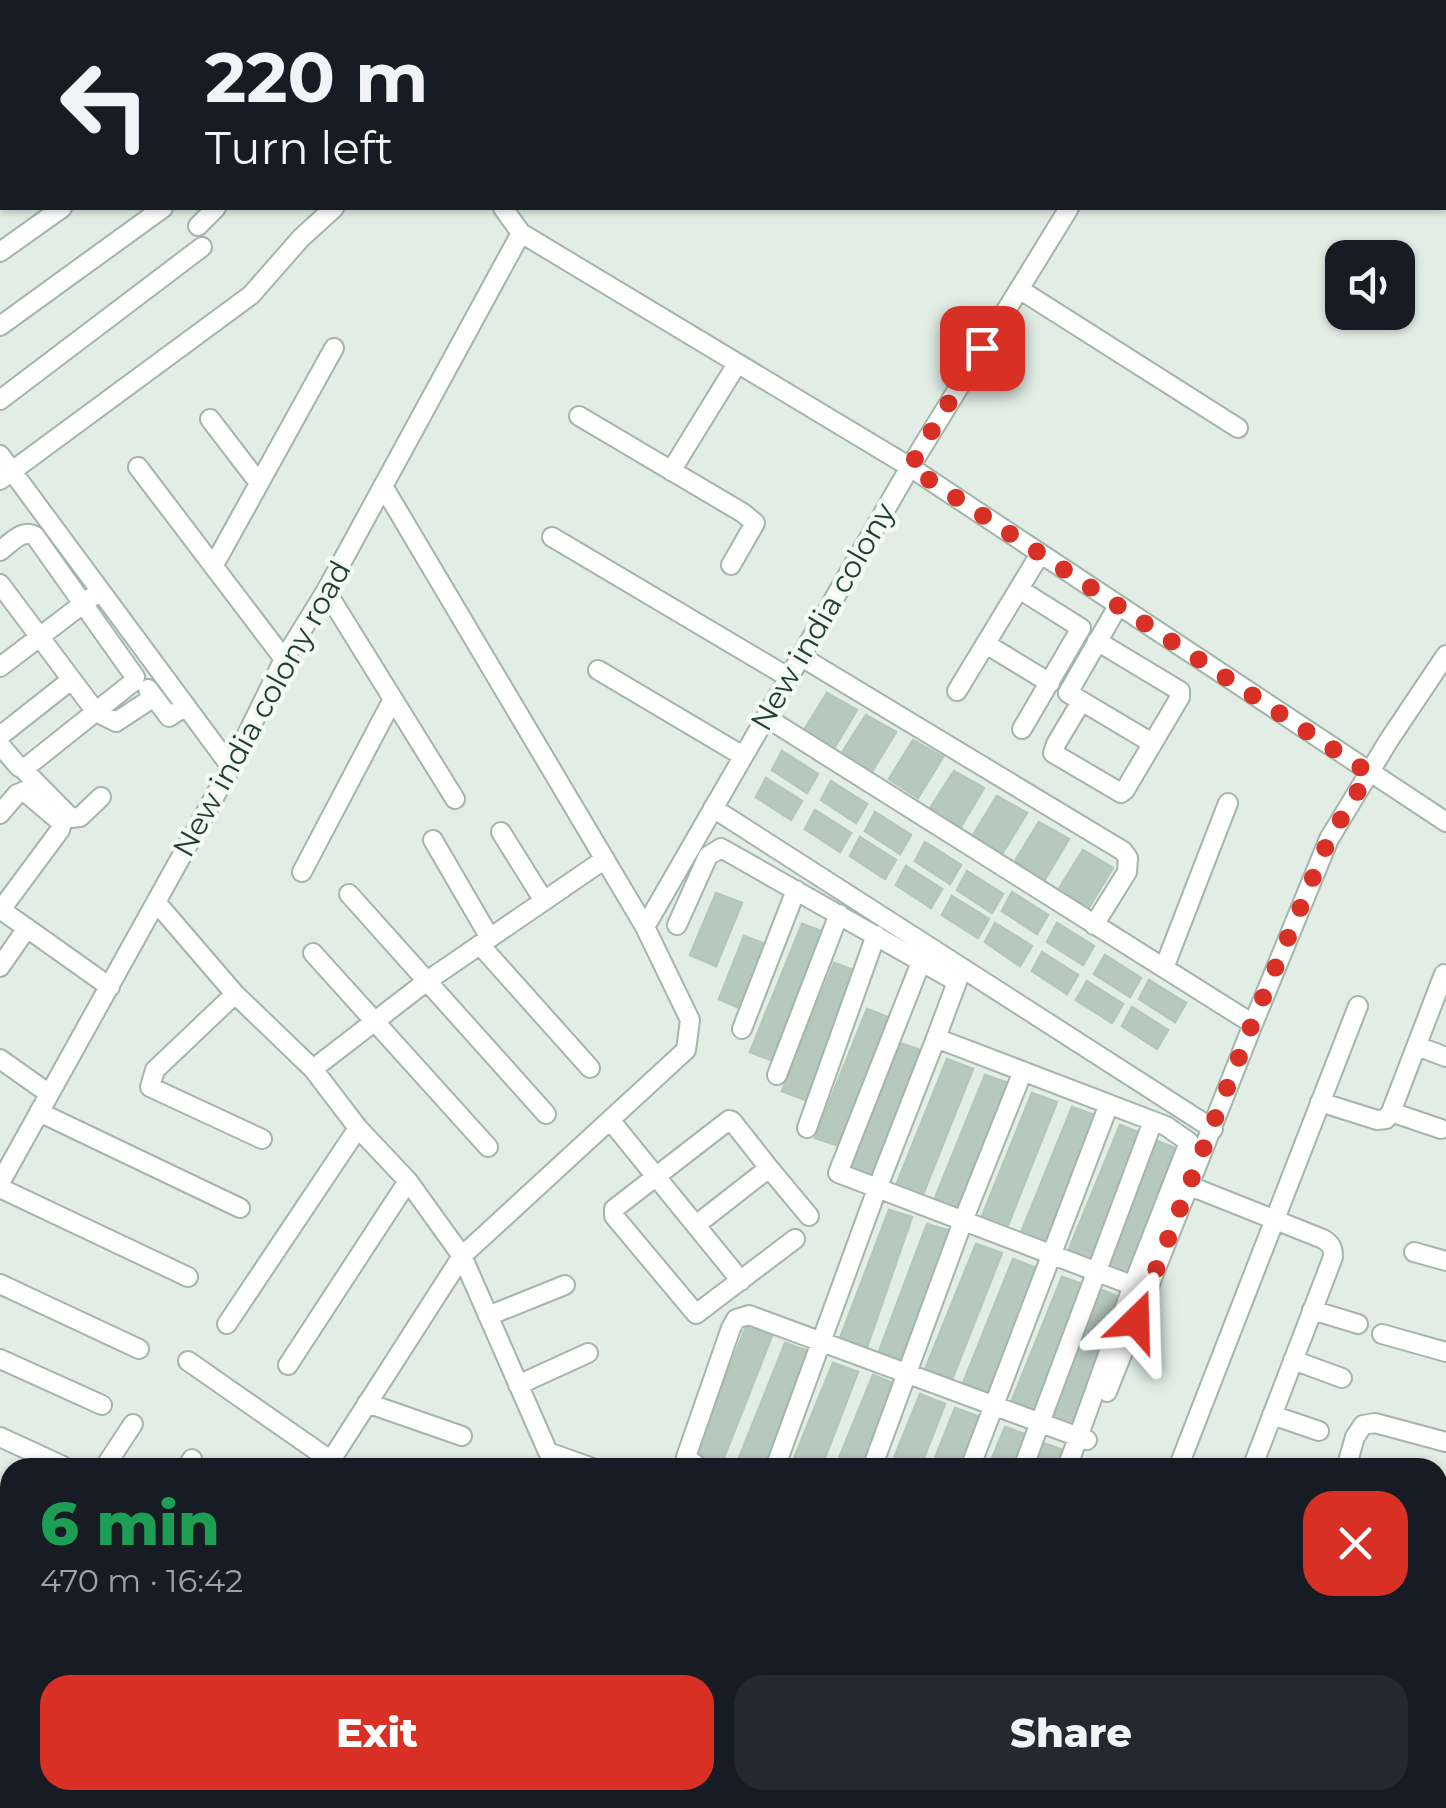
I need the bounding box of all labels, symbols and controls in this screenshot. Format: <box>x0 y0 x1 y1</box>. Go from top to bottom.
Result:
text: 220 m <box>205 34 428 120</box>
icon: left <box>40 40 170 170</box>
text: Turn left <box>205 120 393 175</box>
map controls <box>1325 240 1415 330</box>
button: sound <box>1325 240 1415 330</box>
pin <box>940 306 1025 391</box>
icon: arrive <box>955 321 1010 376</box>
street label: New india colony <box>742 496 903 737</box>
street label: New india colony road <box>165 554 359 863</box>
position arrow <box>1084 1269 1188 1373</box>
text: 6 min <box>40 1487 220 1560</box>
button: close <box>1303 1491 1408 1596</box>
text: 470 m · 16:42 <box>40 1561 243 1600</box>
button: Exit <box>40 1675 714 1790</box>
button: Share <box>734 1675 1408 1790</box>

